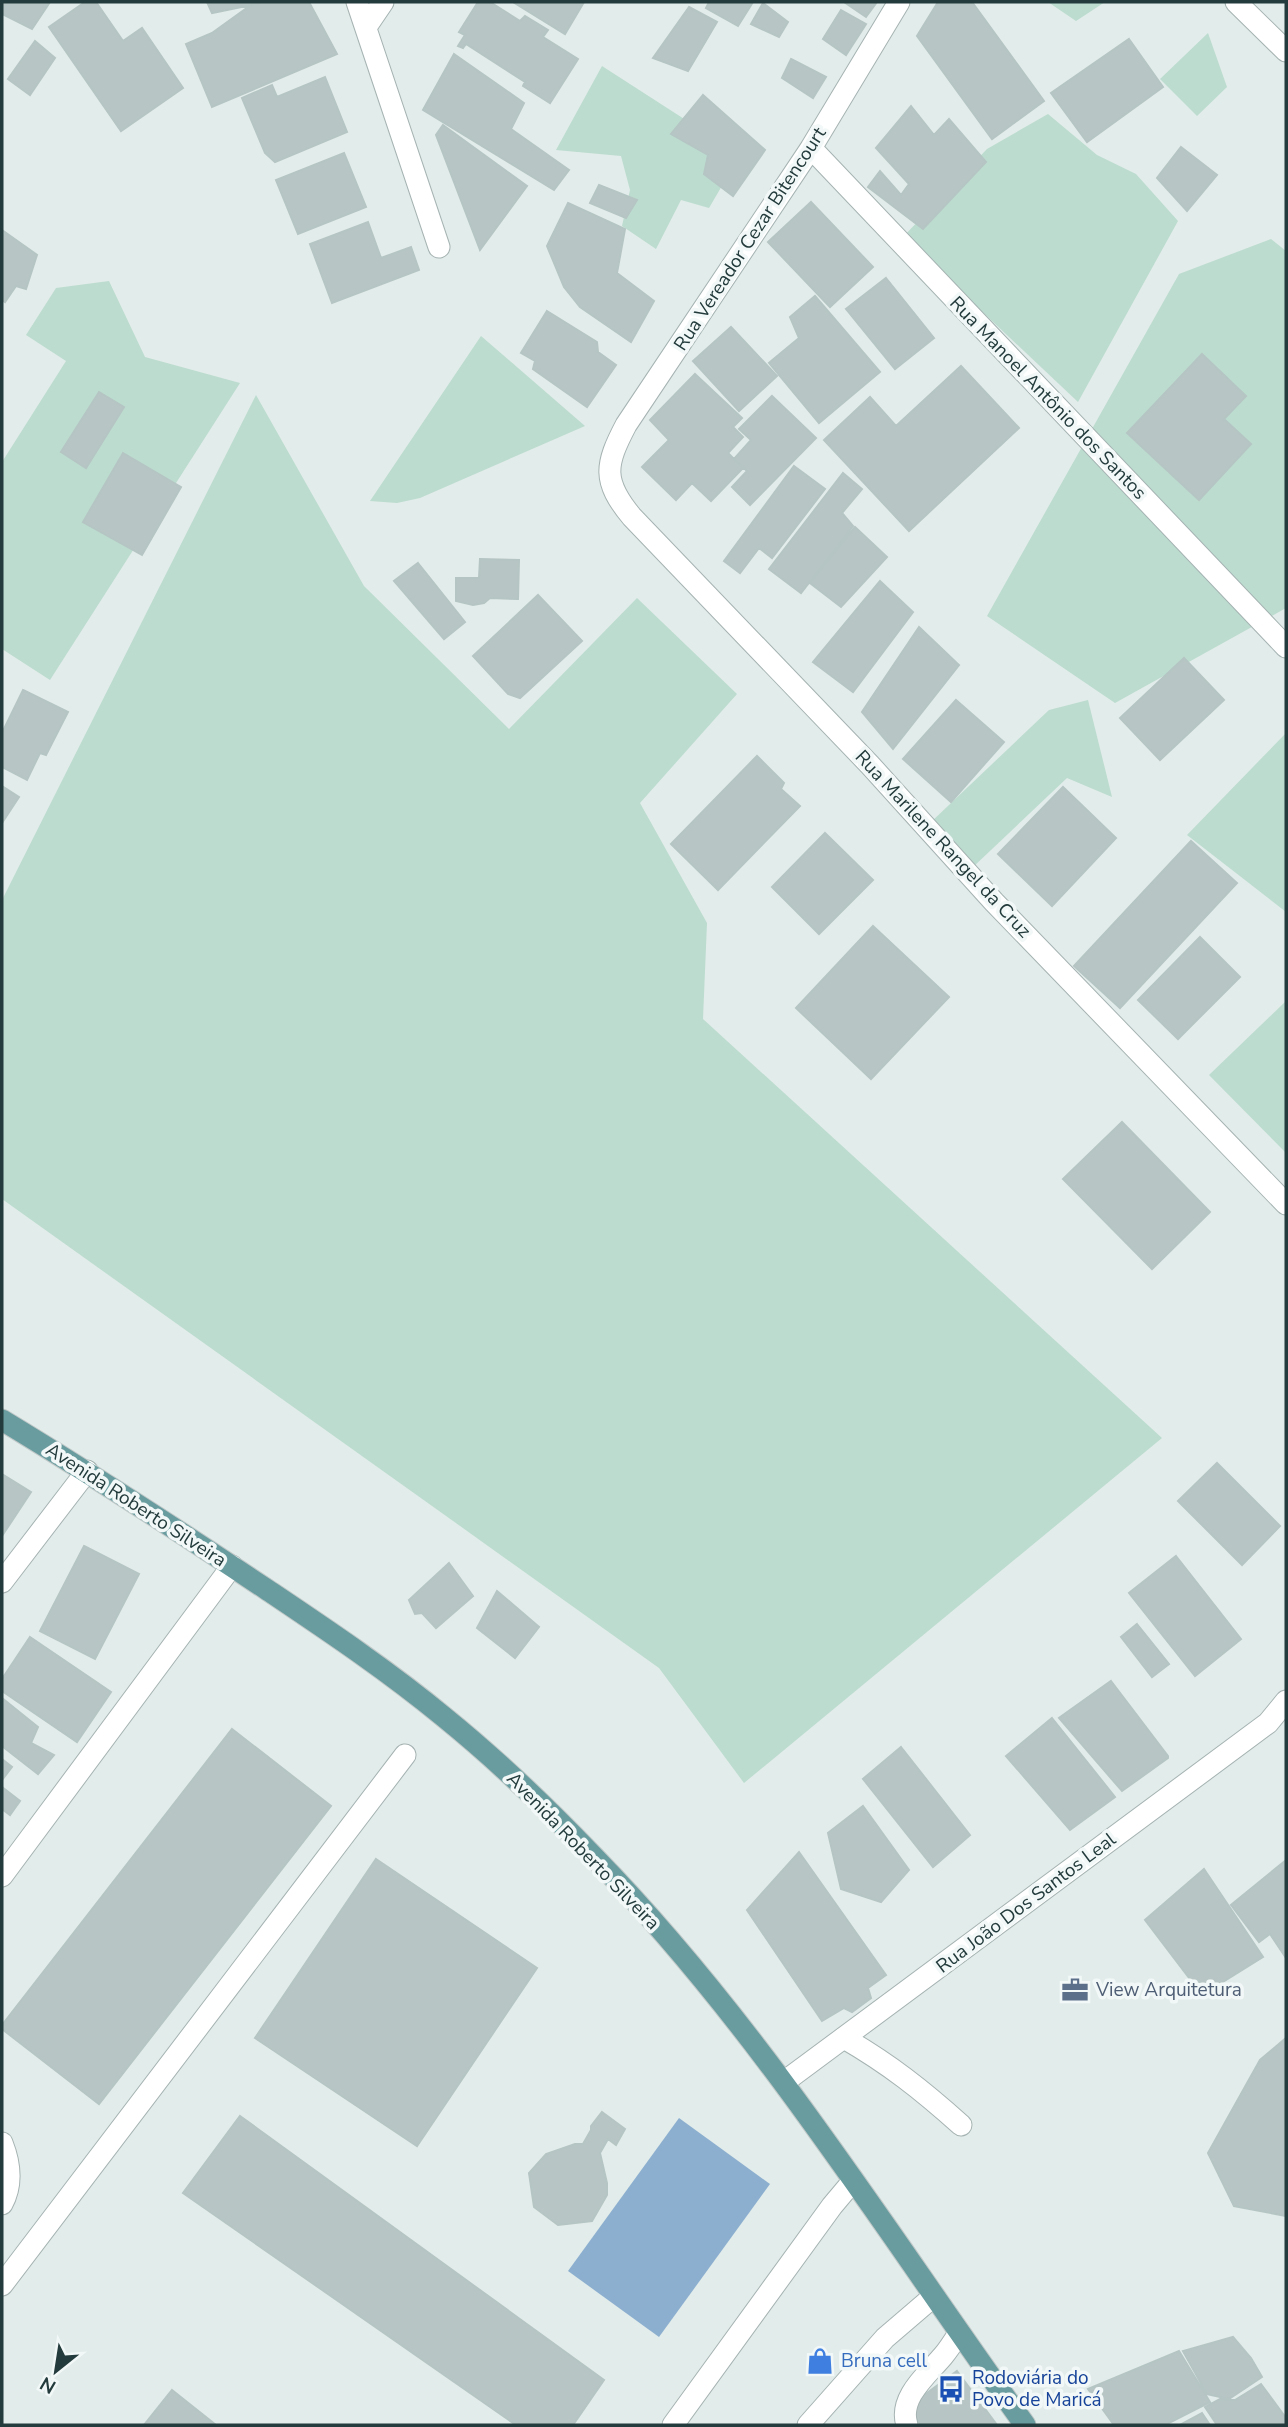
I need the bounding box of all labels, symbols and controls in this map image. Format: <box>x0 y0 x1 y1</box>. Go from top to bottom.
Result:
street label: Rua Vereador Cezar Bitencourt <box>668 122 832 356</box>
street label: Rua Manoel Antônio dos Santos <box>944 291 1152 505</box>
street label: Rua Marilene Rangel da Cruz <box>849 745 1037 944</box>
street label: Avenida Roberto Silveira <box>41 1437 231 1573</box>
street label: Avenida Roberto Silveira <box>501 1766 665 1936</box>
street label: Rua João Dos Santos Leal <box>931 1827 1122 1979</box>
office icon: View Arquitetura <box>1060 1975 1090 2005</box>
place label: View Arquitetura <box>1095 1977 1242 2003</box>
north arrow <box>21 2336 91 2406</box>
shop icon: Bruna cell <box>805 2346 835 2376</box>
place label: Bruna cell <box>841 2348 927 2374</box>
place label: Rodoviária do Povo de Maricá <box>972 2365 1102 2413</box>
text: N <box>35 2370 61 2400</box>
bus stop icon: Rodoviária do Povo de Maricá <box>936 2374 966 2404</box>

